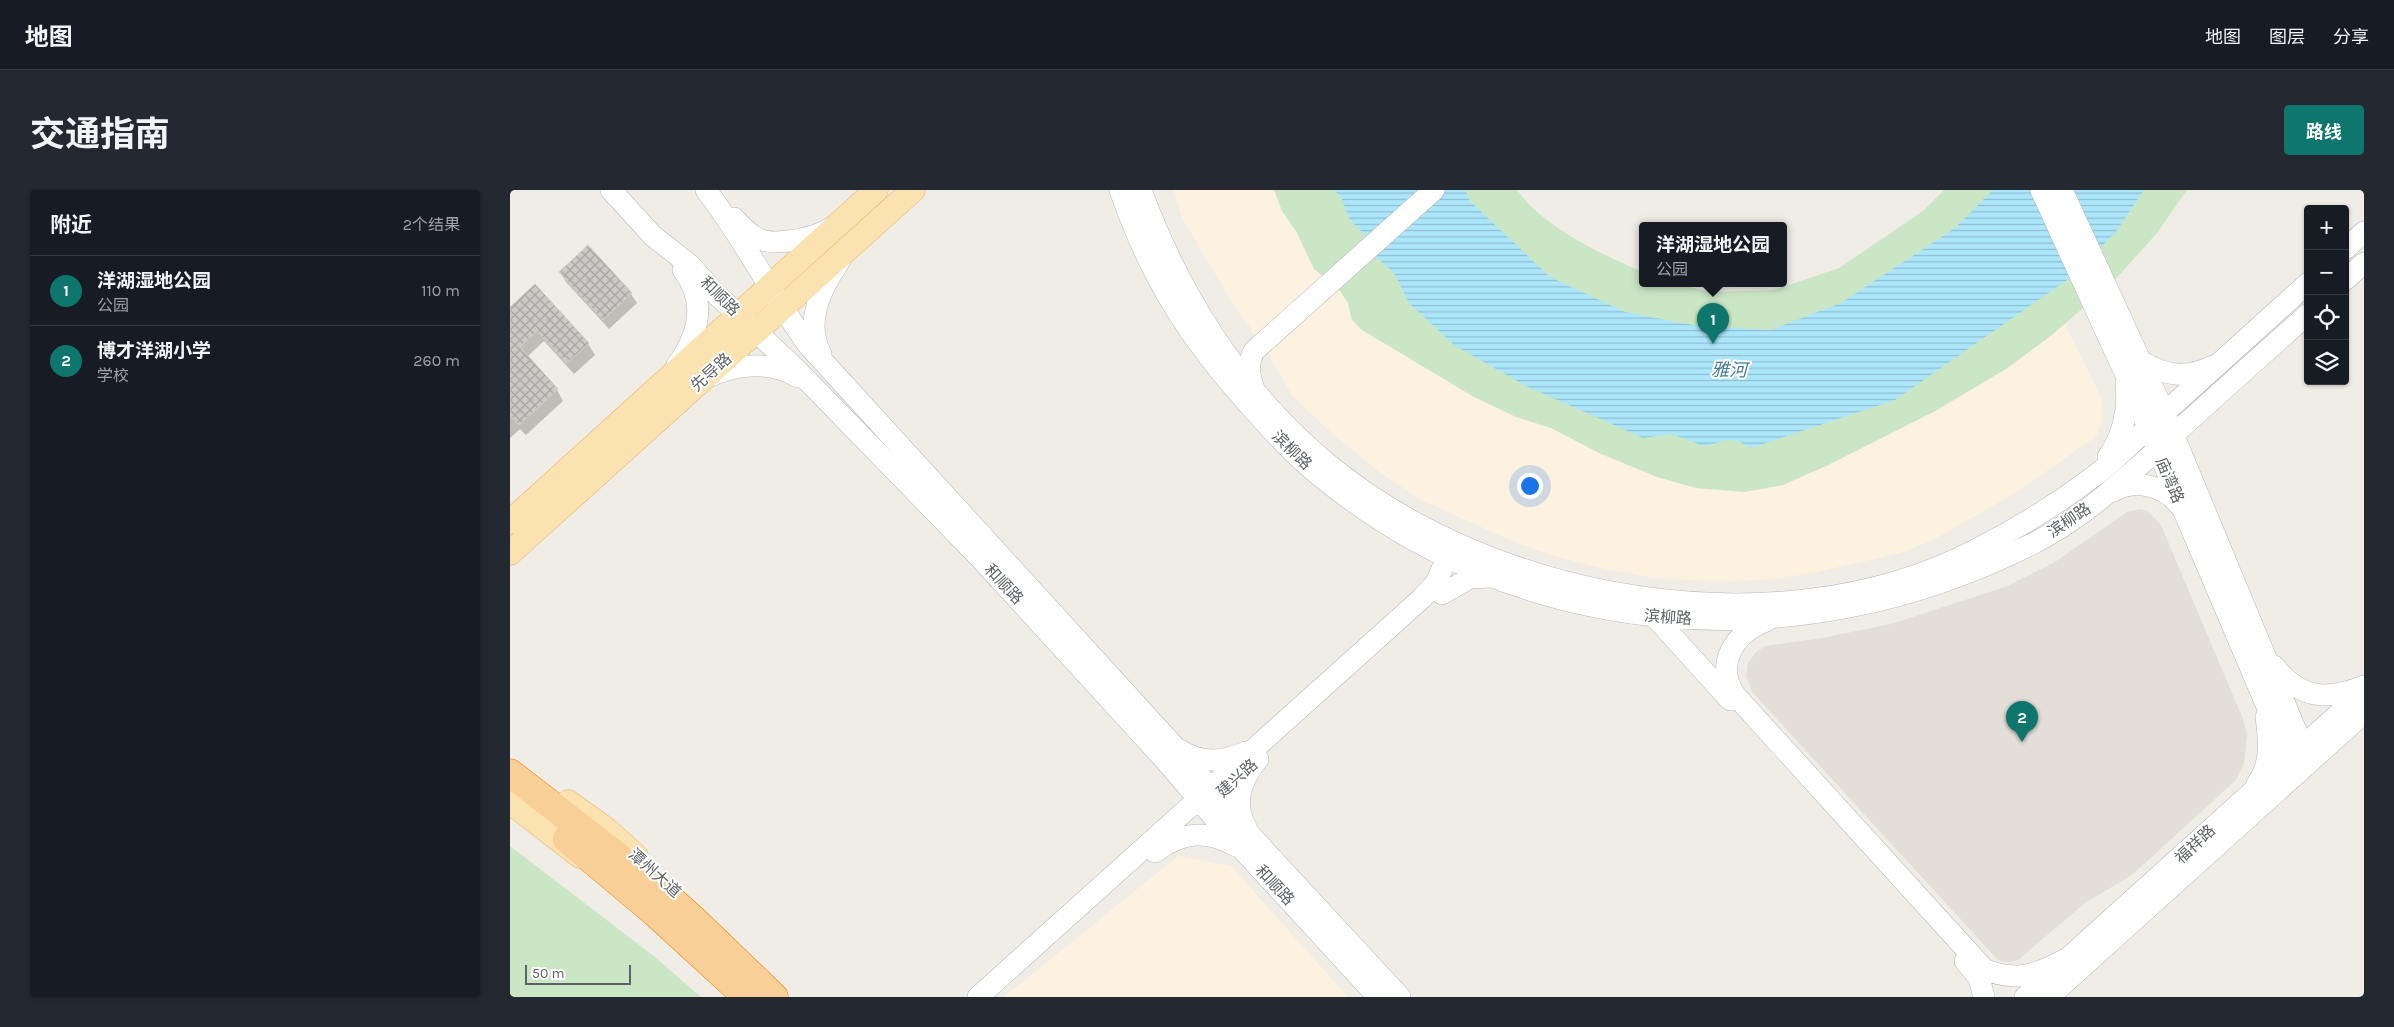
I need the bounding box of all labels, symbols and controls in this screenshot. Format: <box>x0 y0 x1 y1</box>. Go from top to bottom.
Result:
text: 地图 <box>25 23 73 51</box>
text: 地图 <box>2205 26 2241 48</box>
text: 图层 <box>2269 26 2305 48</box>
text: 分享 <box>2333 26 2369 48</box>
button: 路线 <box>2284 105 2364 155</box>
text: 交通指南 <box>30 114 170 155</box>
map controls <box>2304 205 2349 385</box>
button: + <box>2304 205 2349 250</box>
text: 附近 <box>50 213 92 237</box>
text: 2个结果 <box>403 215 460 234</box>
popup <box>1639 222 1787 287</box>
text: 洋湖湿地公园 <box>1656 234 1770 256</box>
button: − <box>2304 250 2349 295</box>
text: 公园 <box>1656 260 1688 279</box>
text: 洋湖湿地公园 <box>97 270 211 292</box>
street label: 和顺路 <box>696 272 744 320</box>
text: 1 <box>63 281 69 300</box>
text: 110 m <box>421 281 460 300</box>
button: locate <box>2304 295 2349 340</box>
text: 公园 <box>97 296 129 315</box>
pin: 1 <box>1697 303 1729 344</box>
text: 博才洋湖小学 <box>97 340 211 362</box>
button: layers <box>2304 340 2349 385</box>
street label: 先导路 <box>687 349 735 395</box>
text: 2 <box>61 351 71 370</box>
text: 260 m <box>413 351 460 370</box>
water label: 雅河 <box>1711 359 1750 381</box>
text: 学校 <box>97 366 129 385</box>
street label: 滨柳路 <box>1268 426 1316 474</box>
street label: 庙湾路 <box>2152 454 2188 506</box>
your location <box>1517 473 1543 499</box>
street label: 滨柳路 <box>2044 499 2094 541</box>
street label: 和顺路 <box>981 560 1027 608</box>
street label: 滨柳路 <box>1643 606 1693 628</box>
pin: 2 <box>2006 701 2038 742</box>
street label: 建兴路 <box>1213 755 1261 801</box>
street label: 福祥路 <box>2171 821 2219 867</box>
street label: 潭州大道 <box>625 845 685 901</box>
street label: 和顺路 <box>1252 861 1298 909</box>
scale bar <box>525 962 631 985</box>
text: 50 m <box>532 965 565 982</box>

